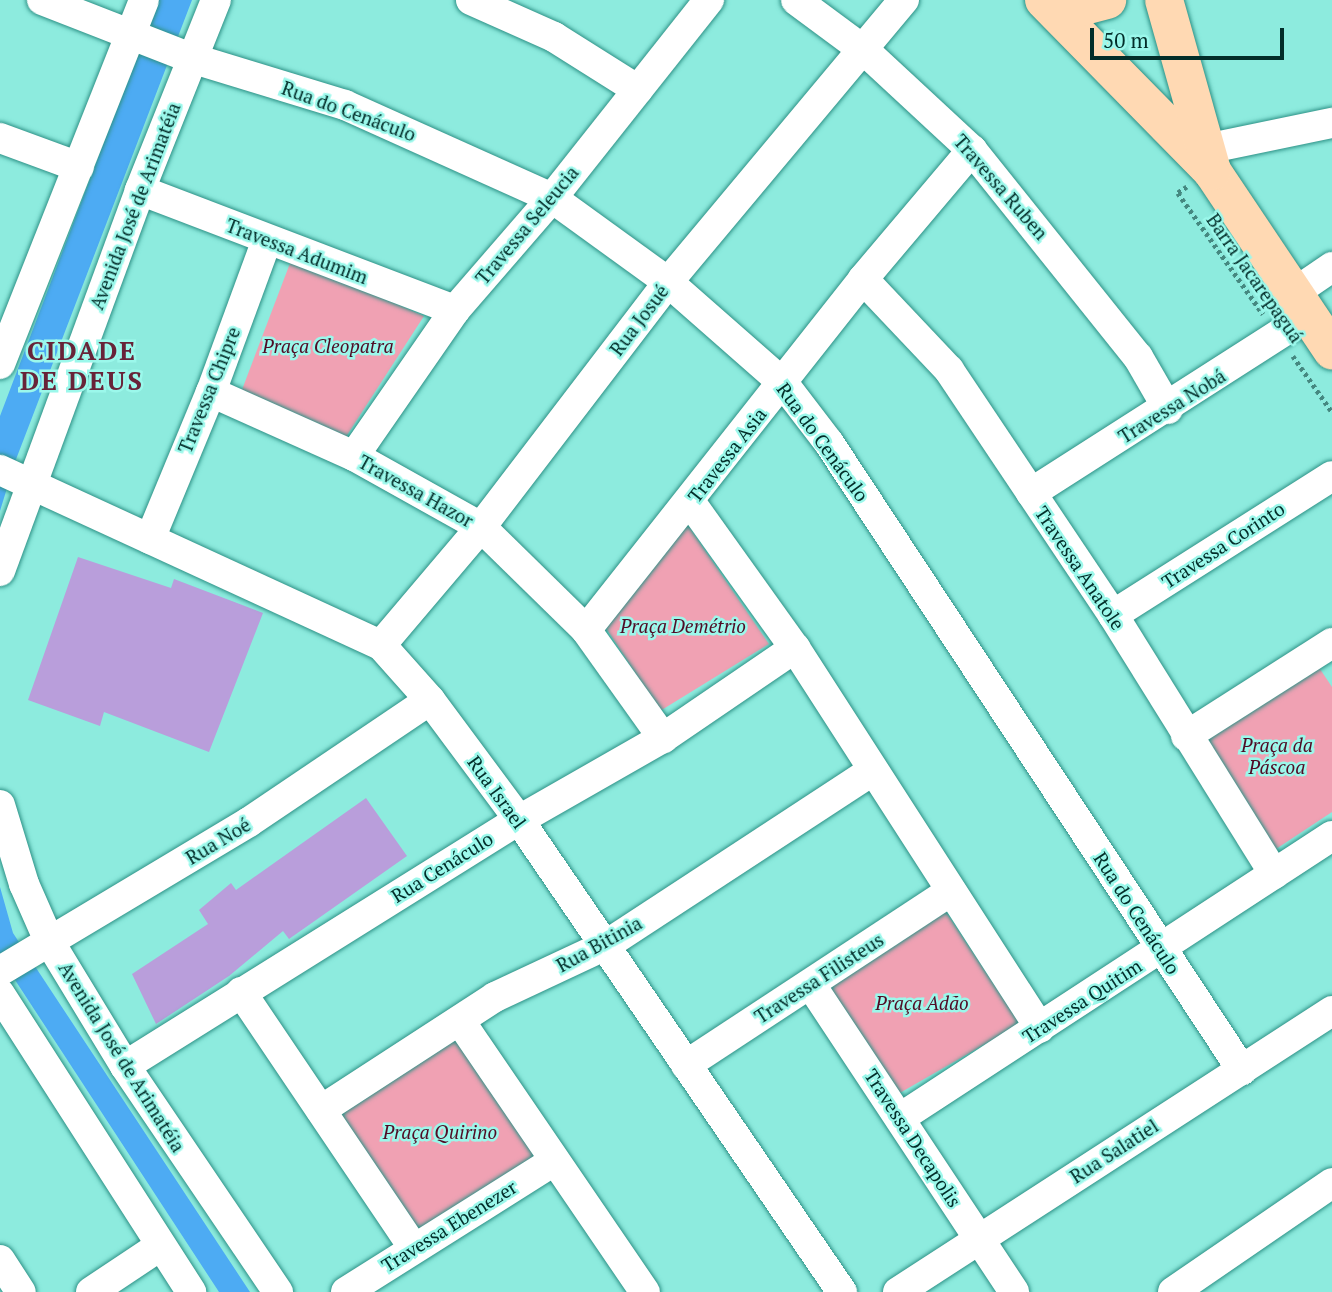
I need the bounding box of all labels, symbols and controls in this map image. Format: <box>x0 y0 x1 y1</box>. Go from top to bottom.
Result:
scale bar <box>1094 14 1288 58</box>
text: 50 m <box>1103 26 1149 54</box>
street label: Rua do Cenáculo <box>279 76 419 146</box>
street label: Avenida José de Arimatéia <box>85 99 185 313</box>
street label: Travessa Ruben <box>949 130 1053 244</box>
street label: Travessa Seleucia <box>471 161 583 289</box>
street label: Barra Jacarepaguá <box>1202 209 1308 347</box>
street label: Travessa Adumim <box>223 213 371 289</box>
street label: Rua Josué <box>605 280 673 360</box>
street label: Travessa Chipre <box>173 323 245 457</box>
district label: CIDADE DE DEUS <box>21 335 143 396</box>
park label: Praça Cleopatra <box>262 335 394 357</box>
street label: Travessa Nobá <box>1114 364 1230 448</box>
street label: Rua do Cenáculo <box>772 378 874 506</box>
street label: Travessa Asia <box>683 403 771 507</box>
street label: Travessa Hazor <box>355 450 477 532</box>
street label: Travessa Corinto <box>1157 497 1289 593</box>
street label: Travessa Anatole <box>1030 502 1130 634</box>
park label: Praça Demétrio <box>620 615 746 637</box>
park label: Praça da Páscoa <box>1241 734 1313 778</box>
street label: Rua Israel <box>463 751 531 833</box>
street label: Rua Noé <box>182 813 254 869</box>
street label: Rua Cenáculo <box>387 827 497 907</box>
street label: Rua do Cenáculo <box>1089 848 1185 978</box>
street label: Rua Bitinia <box>552 911 646 977</box>
street label: Travessa Filisteus <box>750 928 888 1028</box>
street label: Travessa Quitim <box>1018 954 1146 1048</box>
street label: Avenida José de Arimatéia <box>54 958 190 1156</box>
park label: Praça Adão <box>875 992 969 1014</box>
street label: Travessa Decapolis <box>860 1065 966 1211</box>
street label: Rua Salatiel <box>1066 1114 1162 1188</box>
park label: Praça Quirino <box>383 1121 497 1143</box>
street label: Travessa Ebenezer <box>377 1175 521 1277</box>

